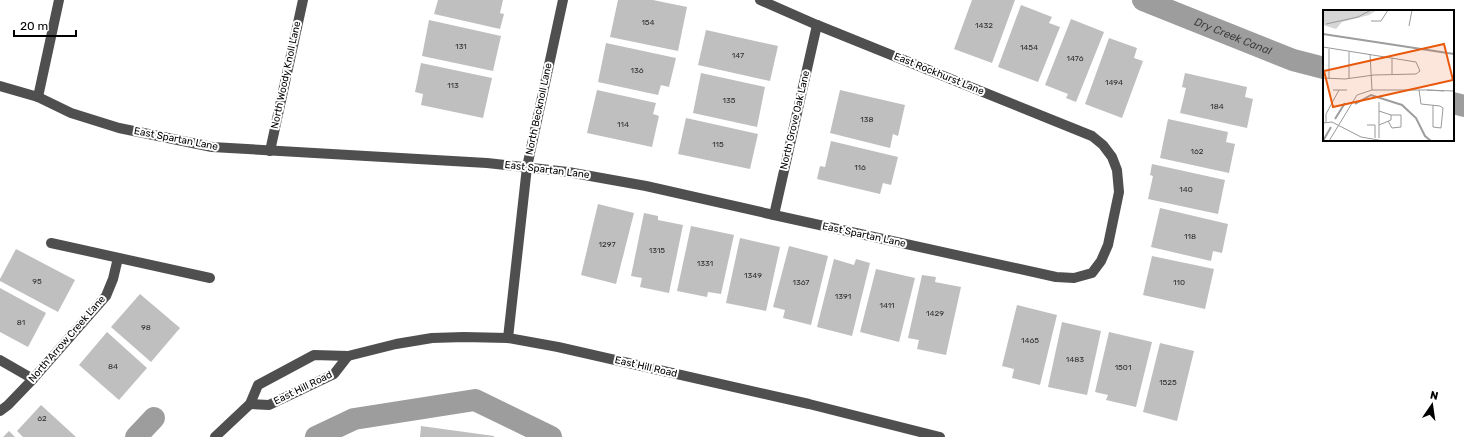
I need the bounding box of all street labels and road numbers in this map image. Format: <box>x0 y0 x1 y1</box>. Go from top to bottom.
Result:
street label: North Woody Knoll Lane <box>269 20 303 130</box>
street label: East Rockhurst Lane <box>892 50 986 98</box>
street label: North Becknoll Lane <box>523 61 555 156</box>
street label: North Grove Oak Lane <box>778 69 812 171</box>
street label: East Spartan Lane <box>133 125 219 153</box>
street label: East Spartan Lane <box>504 159 590 181</box>
street label: East Spartan Lane <box>821 220 907 250</box>
street label: North Arrow Creek Lane <box>26 293 108 385</box>
street label: East Hill Road <box>614 354 678 380</box>
street label: East Hill Road <box>272 369 334 407</box>

